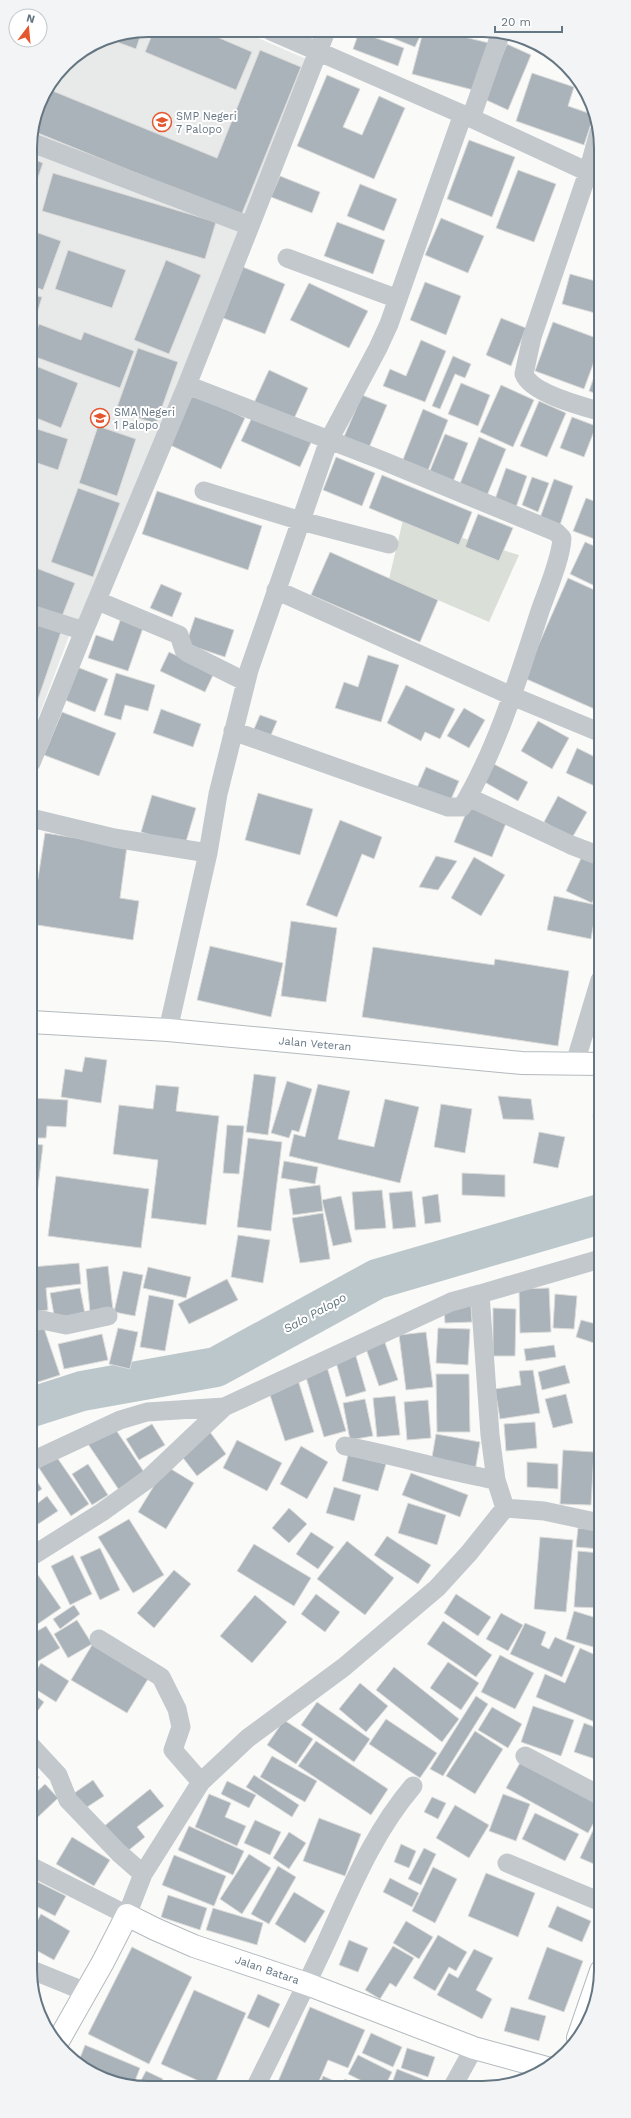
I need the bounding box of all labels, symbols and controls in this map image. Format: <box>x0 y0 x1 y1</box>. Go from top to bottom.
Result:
north arrow <box>8 8 48 48</box>
scale bar <box>495 8 562 34</box>
text: N <box>25 11 36 26</box>
text: 20 m <box>501 15 531 29</box>
place label: SMP Negeri 7 Palopo <box>176 110 237 136</box>
school or university icon: SMP Negeri 7 Palopo <box>151 111 173 133</box>
place label: SMA Negeri 1 Palopo <box>114 406 175 432</box>
school or university icon: SMA Negeri 1 Palopo <box>89 407 111 429</box>
street label: Jalan Veteran <box>278 1034 352 1054</box>
water label: Salo Palopo <box>281 1290 349 1336</box>
street label: Jalan Batara <box>233 1953 301 1987</box>

